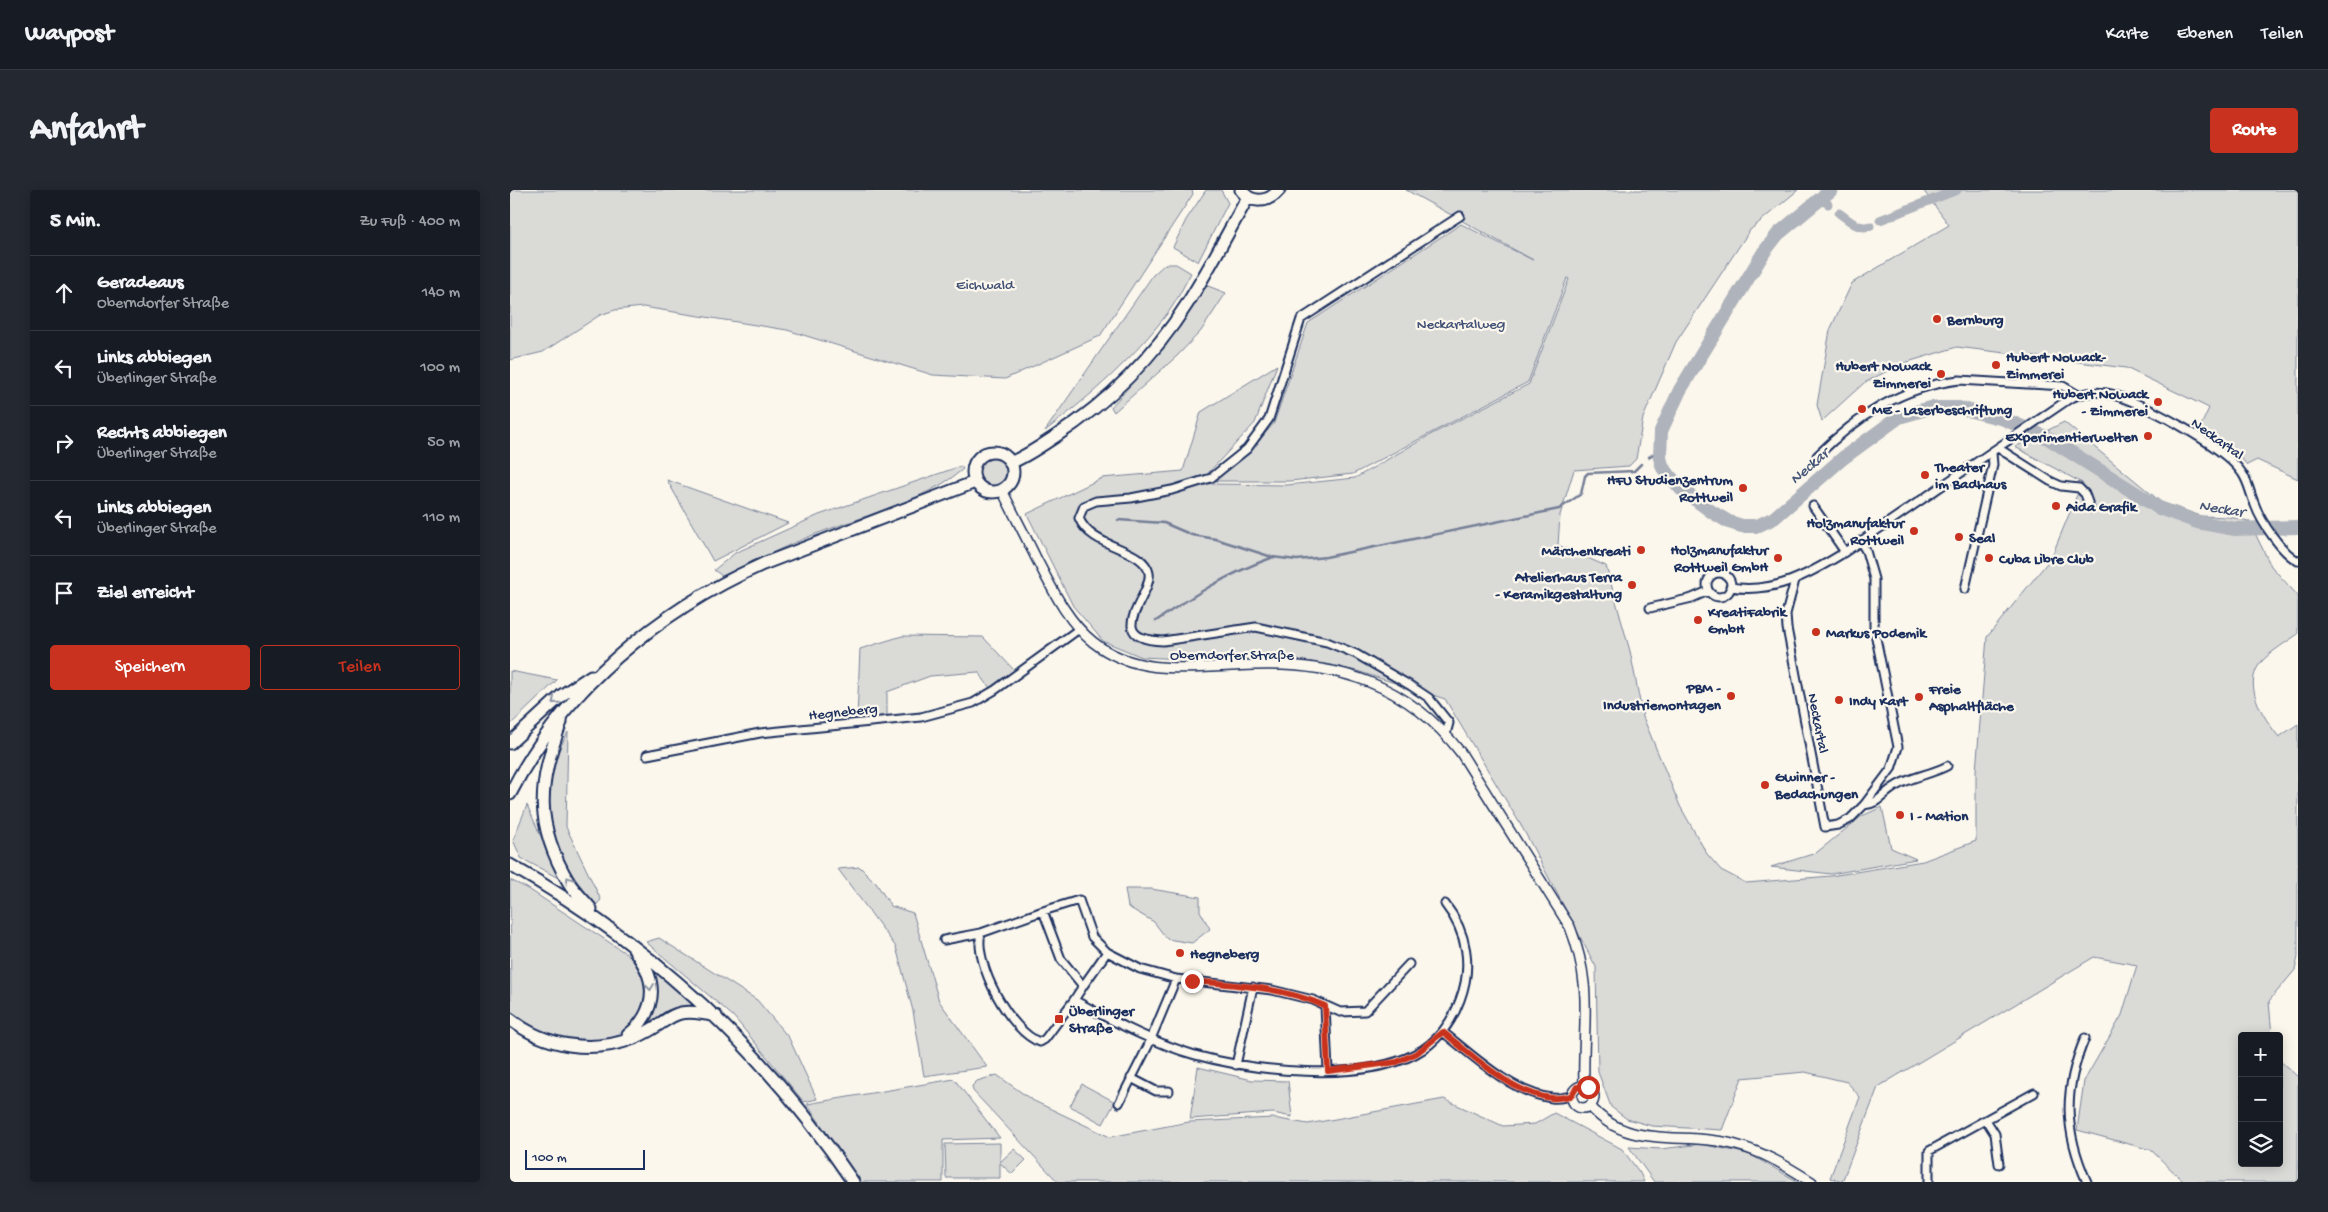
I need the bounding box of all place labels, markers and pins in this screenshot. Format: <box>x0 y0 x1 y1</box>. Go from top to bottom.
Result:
place label: Bernburg <box>1946 312 2004 330</box>
marker: Bernburg <box>1931 313 1943 325</box>
place label: Hubert Nowack- Zimmerei <box>2006 349 2107 384</box>
place label: Hubert Nowack Zimmerei <box>1835 358 1933 393</box>
marker: Hubert Nowack- Zimmerei <box>1990 359 2002 371</box>
marker: Hubert Nowack Zimmerei <box>1935 368 1947 380</box>
place label: Hubert Nowack - Zimmerei <box>2052 386 2150 421</box>
marker: Hubert Nowack - Zimmerei <box>2152 396 2164 408</box>
place label: ME - Laserbeschriftung <box>1872 402 2013 420</box>
marker: ME - Laserbeschriftung <box>1856 403 1868 415</box>
place label: Experimentierwelten <box>2005 429 2139 447</box>
marker: Experimentierwelten <box>2142 430 2154 442</box>
place label: Theater im Badhaus <box>1934 459 2008 494</box>
marker: Theater im Badhaus <box>1919 469 1931 481</box>
place label: HFU Studienzentrum Rottweil <box>1607 472 1734 507</box>
marker: HFU Studienzentrum Rottweil <box>1737 482 1749 494</box>
place label: Aida Grafik <box>2065 499 2139 517</box>
marker: Aida Grafik <box>2050 500 2062 512</box>
place label: Holzmanufaktur Rottweil <box>1807 515 1906 550</box>
marker: Holzmanufaktur Rottweil <box>1908 525 1920 537</box>
place label: Seal <box>1969 530 1996 548</box>
marker: Seal <box>1953 531 1965 543</box>
place label: Holzmanufaktur Rottweil GmbH <box>1671 542 1770 577</box>
place label: Märchenkreati <box>1541 543 1631 561</box>
marker: Märchenkreati <box>1635 544 1647 556</box>
place label: Cuba Libre Club <box>1998 551 2094 569</box>
marker: Holzmanufaktur Rottweil GmbH <box>1772 552 1784 564</box>
marker: Cuba Libre Club <box>1983 552 1995 564</box>
place label: Atelierhaus Terra - Keramikgestaltung <box>1495 569 1623 604</box>
marker: Atelierhaus Terra - Keramikgestaltung <box>1626 579 1638 591</box>
place label: KreatiFabrik GmbH <box>1707 604 1789 639</box>
marker: KreatiFabrik GmbH <box>1692 614 1704 626</box>
place label: Markus Podemik <box>1826 625 1928 643</box>
marker: Markus Podemik <box>1810 626 1822 638</box>
place label: PBM - Industriemontagen <box>1603 680 1722 715</box>
place label: Freie Asphaltfläche <box>1928 681 2015 716</box>
marker: PBM - Industriemontagen <box>1725 690 1737 702</box>
marker: Freie Asphaltfläche <box>1913 691 1925 703</box>
place label: Indy Kart <box>1849 693 1909 711</box>
marker: Indy Kart <box>1833 694 1845 706</box>
place label: Gwinner - Bedachungen <box>1774 769 1859 804</box>
marker: Gwinner - Bedachungen <box>1759 779 1771 791</box>
place label: I - Mation <box>1910 808 1969 826</box>
marker: I - Mation <box>1894 809 1906 821</box>
place label: Hegneberg <box>1190 946 1260 964</box>
marker: Hegneberg <box>1174 947 1186 959</box>
place label: Überlinger Straße <box>1069 1003 1136 1038</box>
marker: Überlinger Straße <box>1053 1013 1065 1025</box>

